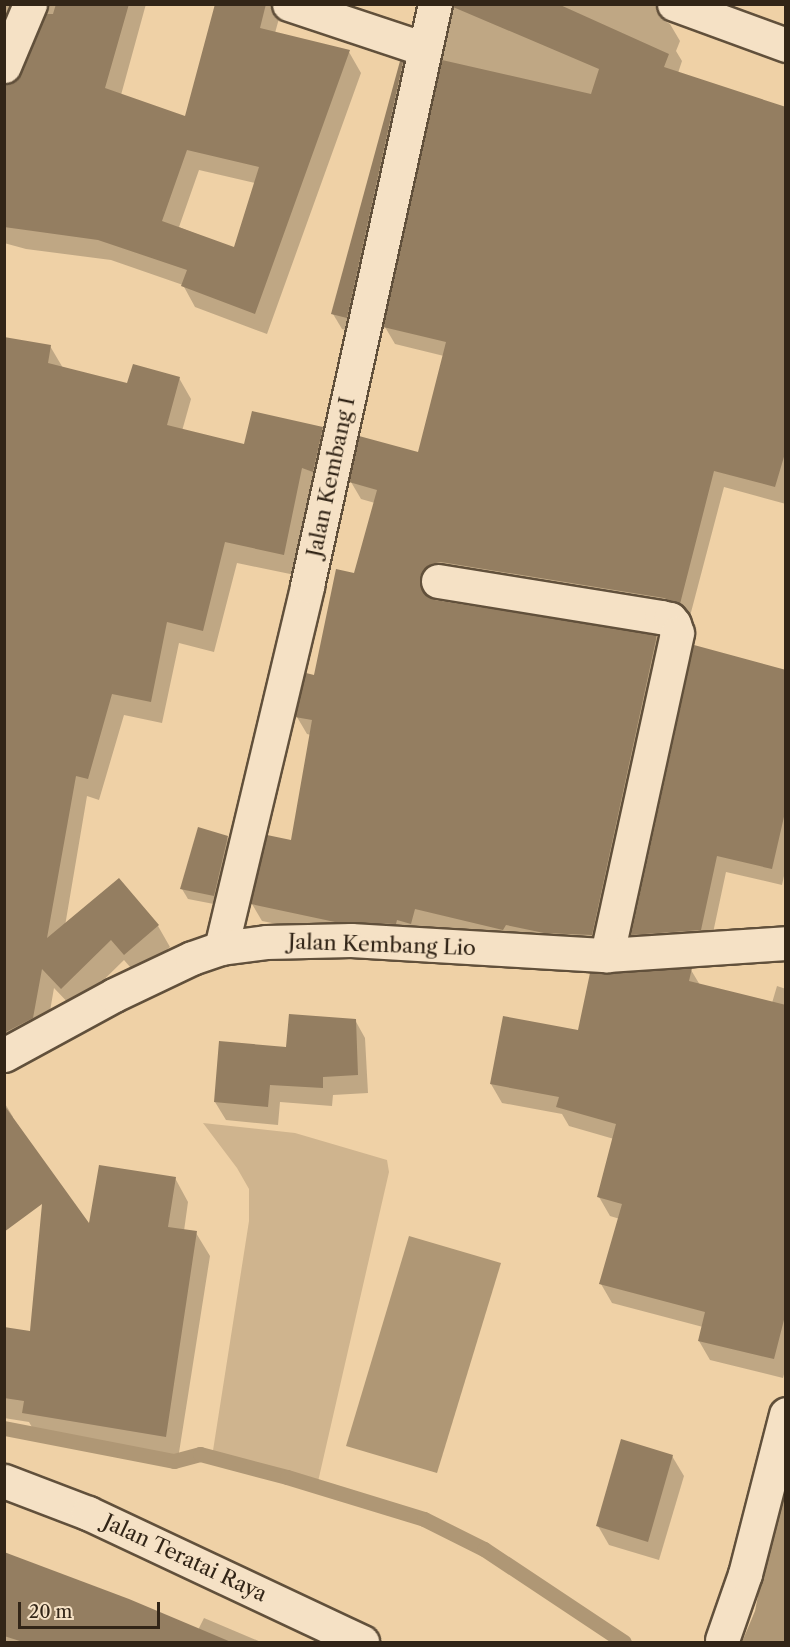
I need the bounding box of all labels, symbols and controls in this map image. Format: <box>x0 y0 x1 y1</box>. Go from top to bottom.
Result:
street label: Jalan Kembang I <box>302 395 360 559</box>
street label: Jalan Kembang Lio <box>288 929 476 961</box>
street label: Jalan Teratai Raya <box>99 1509 271 1607</box>
scale bar <box>21 1590 164 1628</box>
text: 20 m <box>29 1601 72 1623</box>

